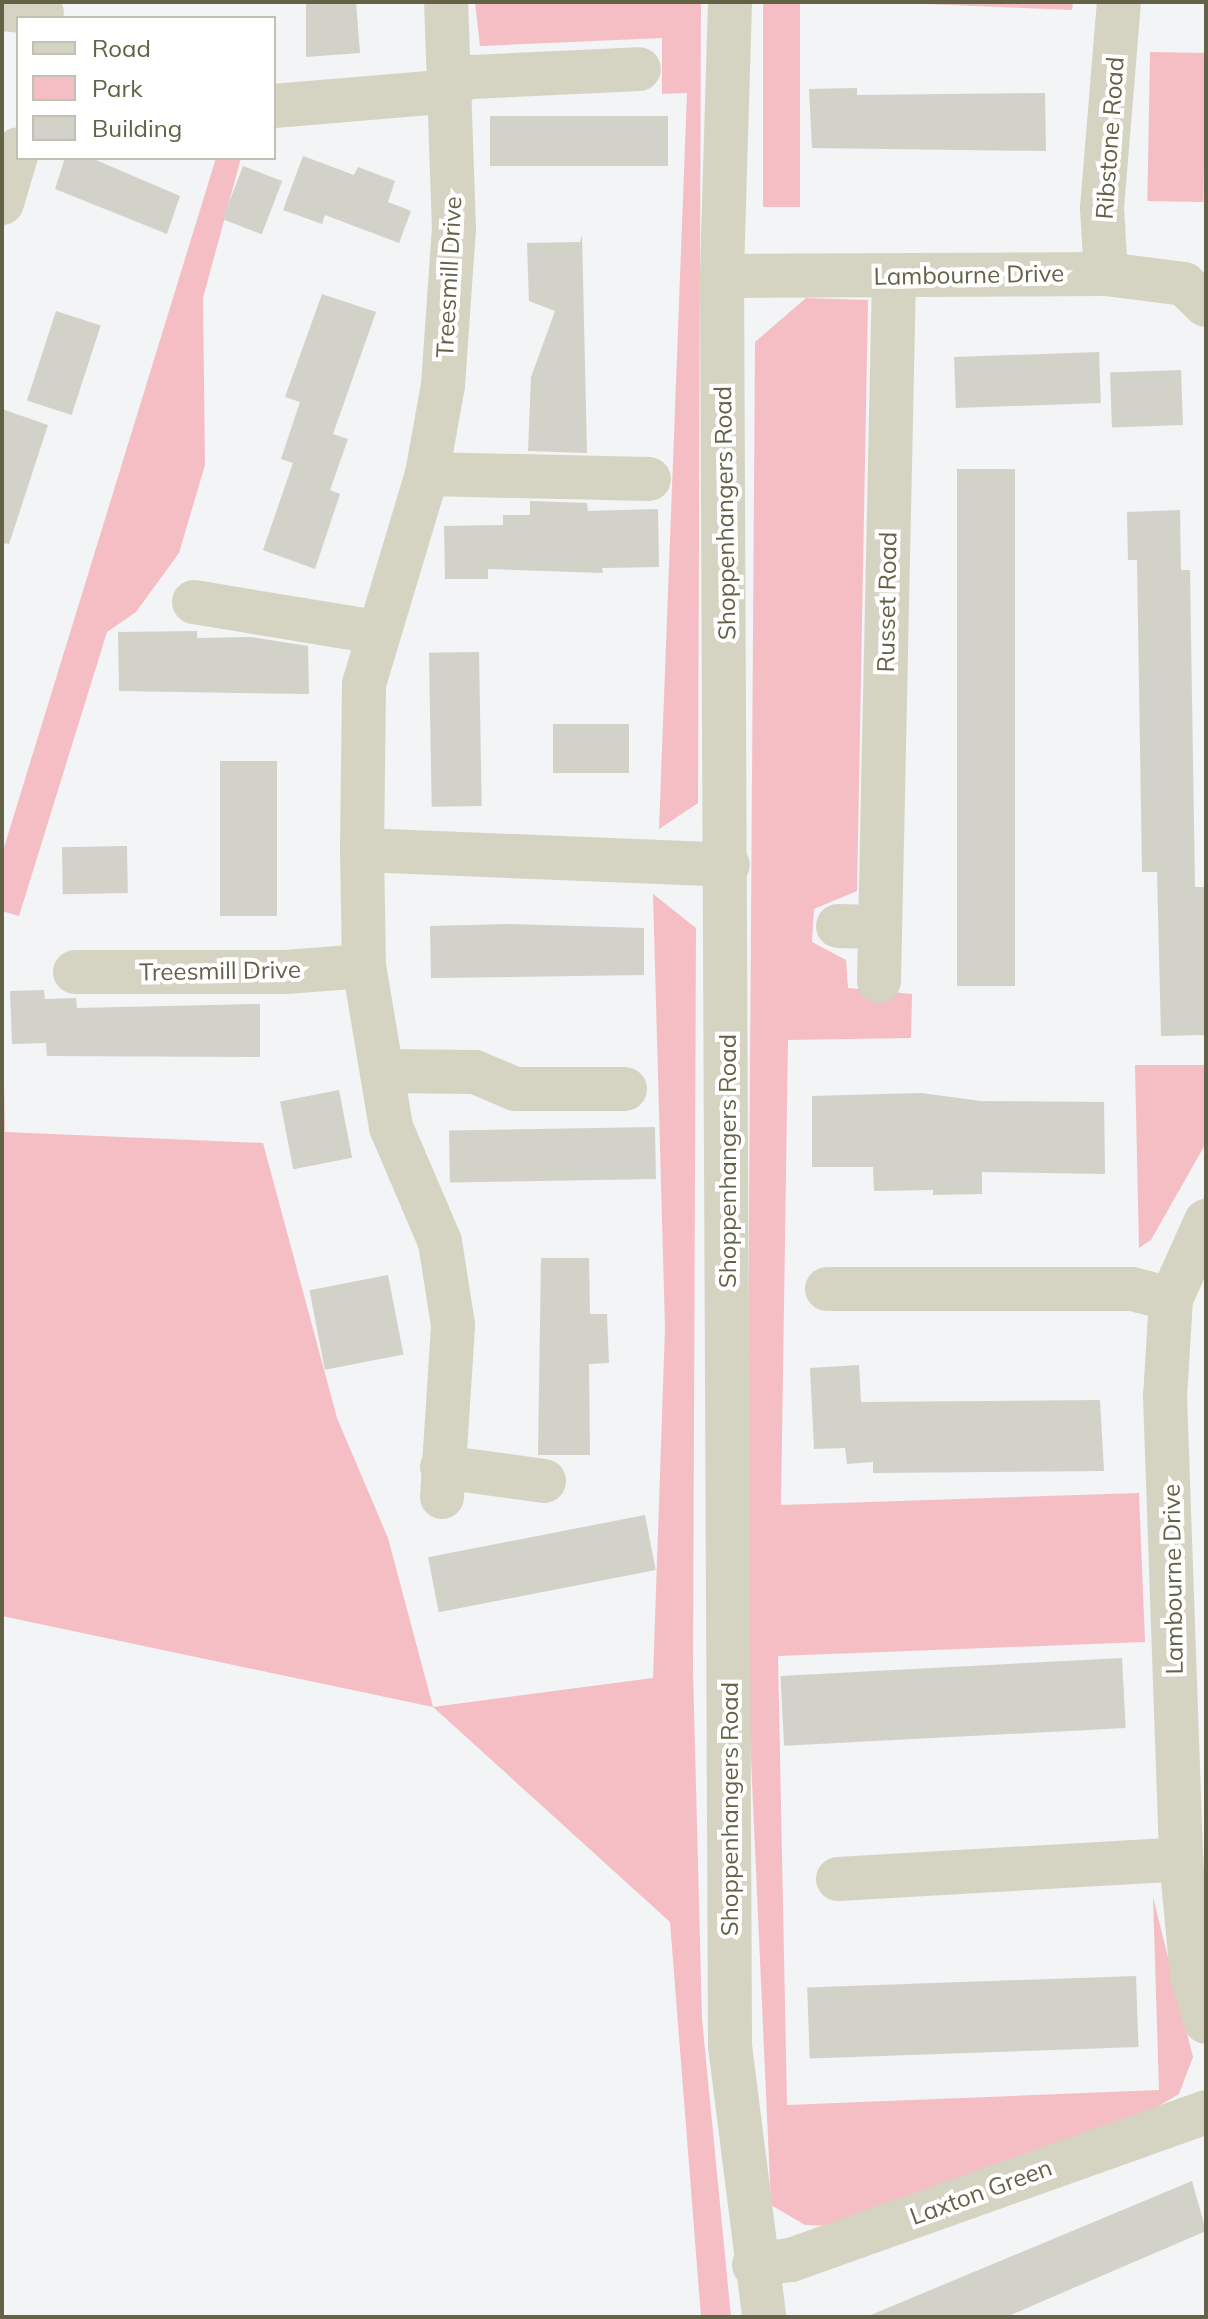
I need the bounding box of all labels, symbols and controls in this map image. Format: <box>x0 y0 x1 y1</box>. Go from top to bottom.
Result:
legend <box>16 16 276 160</box>
text: Road <box>92 33 151 63</box>
street label: Ribstone Road <box>1090 56 1130 220</box>
text: Park <box>92 73 143 103</box>
text: Building <box>92 113 182 143</box>
street label: Treesmill Drive <box>430 196 468 358</box>
street label: Lambourne Drive <box>873 259 1065 291</box>
street label: Shoppenhangers Road <box>708 386 742 640</box>
street label: Russet Road <box>871 531 903 673</box>
street label: Treesmill Drive <box>139 955 301 987</box>
street label: Shoppenhangers Road <box>714 1034 742 1288</box>
street label: Lambourne Drive <box>1157 1483 1189 1675</box>
street label: Shoppenhangers Road <box>716 1682 744 1936</box>
street label: Laxton Green <box>906 2153 1056 2231</box>

